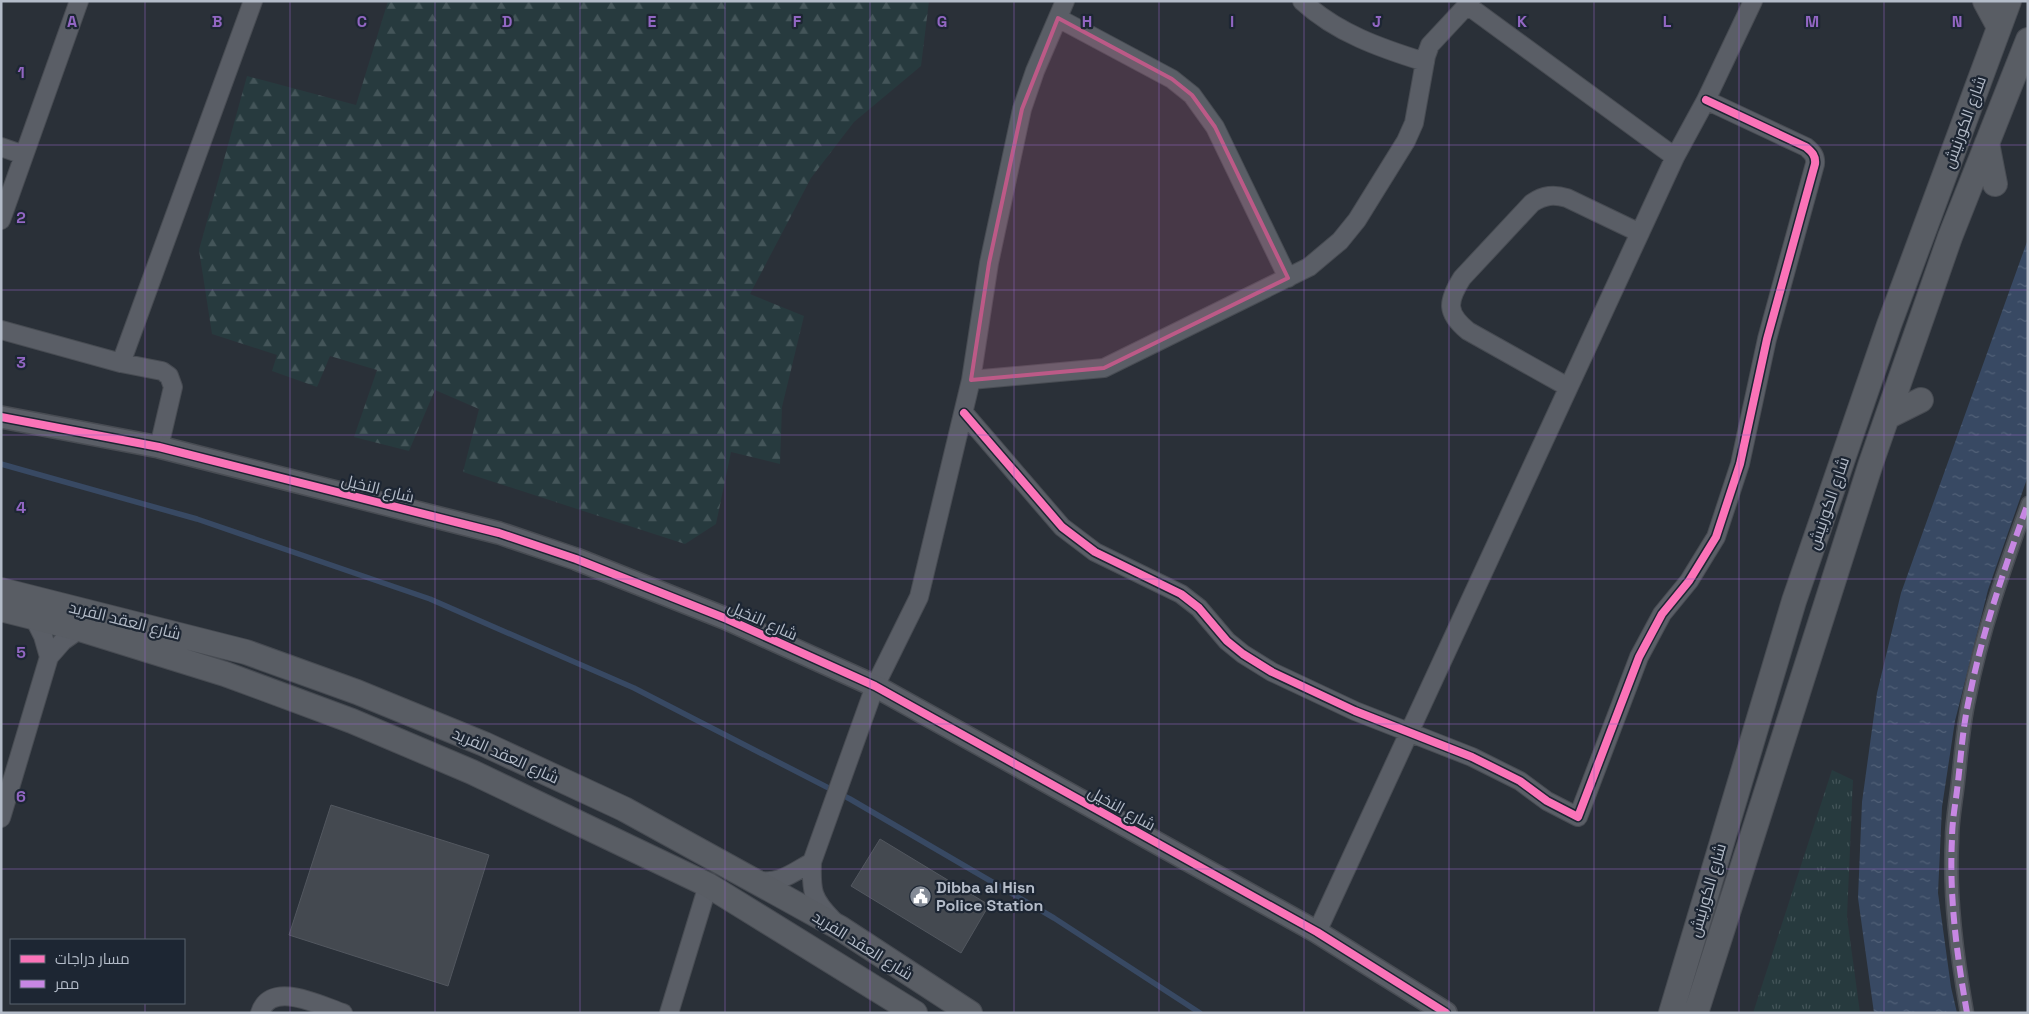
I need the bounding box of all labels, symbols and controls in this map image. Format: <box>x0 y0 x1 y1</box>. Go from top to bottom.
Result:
text: A <box>67 11 77 32</box>
text: B <box>212 11 222 32</box>
text: C <box>357 11 367 32</box>
text: D <box>502 11 512 32</box>
text: E <box>648 11 657 32</box>
text: F <box>793 11 802 32</box>
text: G <box>937 11 947 32</box>
text: H <box>1082 11 1092 32</box>
text: I <box>1230 11 1234 32</box>
text: J <box>1372 11 1382 32</box>
text: K <box>1517 11 1527 32</box>
text: L <box>1663 11 1672 32</box>
text: M <box>1805 11 1819 32</box>
text: N <box>1952 11 1962 32</box>
text: 1 <box>17 62 25 83</box>
street label: شارع الكورنيش <box>1938 73 1992 172</box>
text: 2 <box>16 207 26 228</box>
text: 3 <box>16 352 26 373</box>
street label: شارع الكورنيش <box>1803 454 1855 553</box>
street label: شارع النخيل <box>339 469 416 509</box>
text: 4 <box>16 497 26 518</box>
street label: شارع العقد الفريد <box>66 596 183 646</box>
street label: شارع النخيل <box>724 596 801 646</box>
text: 5 <box>16 642 26 663</box>
street label: شارع العقد الفريد <box>449 723 562 789</box>
street label: شارع النخيل <box>1084 781 1159 836</box>
text: 6 <box>16 786 26 807</box>
street label: شارع الكورنيش <box>1684 841 1732 940</box>
place label: Dibba al Hisn Police Station <box>936 877 1043 916</box>
public building icon: Dibba al Hisn Police Station <box>908 884 932 908</box>
street label: شارع العقد الفريد <box>808 906 917 986</box>
legend <box>10 939 185 1004</box>
text: مسار دراجات <box>55 949 130 968</box>
text: ممر <box>54 974 79 993</box>

